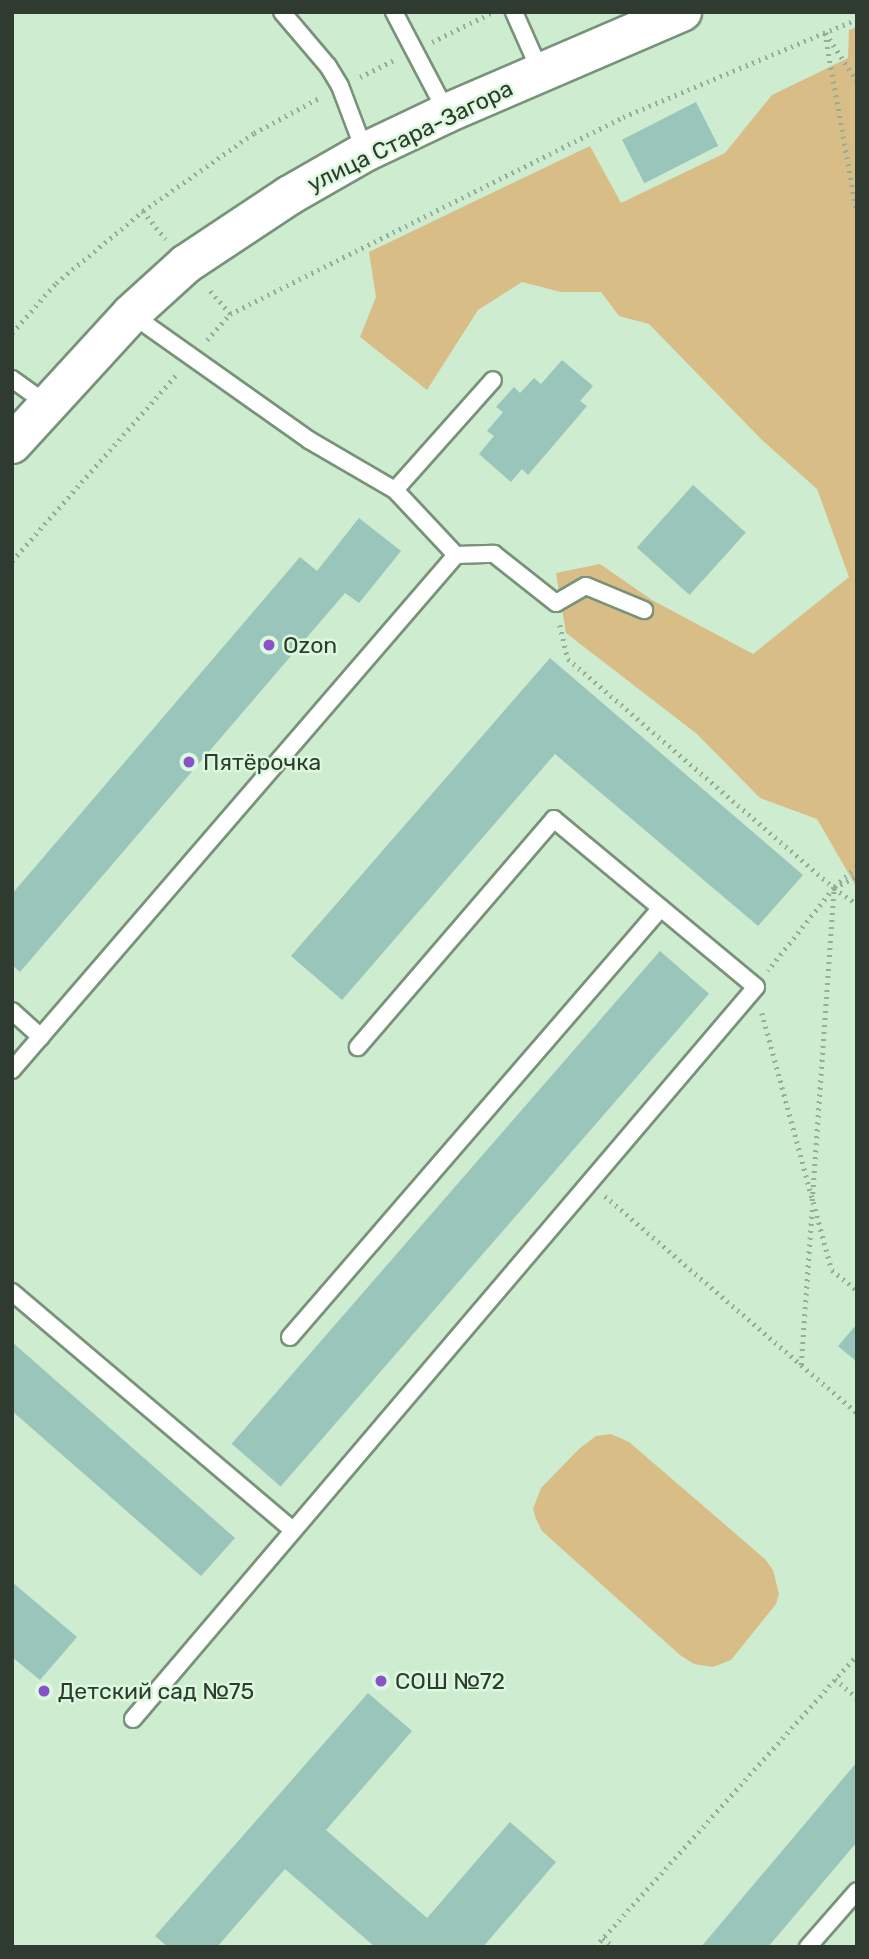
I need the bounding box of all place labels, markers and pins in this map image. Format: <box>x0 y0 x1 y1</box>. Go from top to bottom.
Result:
place label: Ozon <box>283 631 337 659</box>
marker: Ozon <box>261 637 277 653</box>
place label: Пятёрочка <box>203 748 321 776</box>
marker: Пятёрочка <box>181 754 197 770</box>
place label: СОШ №72 <box>395 1667 505 1695</box>
marker: СОШ №72 <box>373 1673 389 1689</box>
place label: Детский сад №75 <box>58 1677 254 1705</box>
marker: Детский сад №75 <box>36 1683 52 1699</box>

